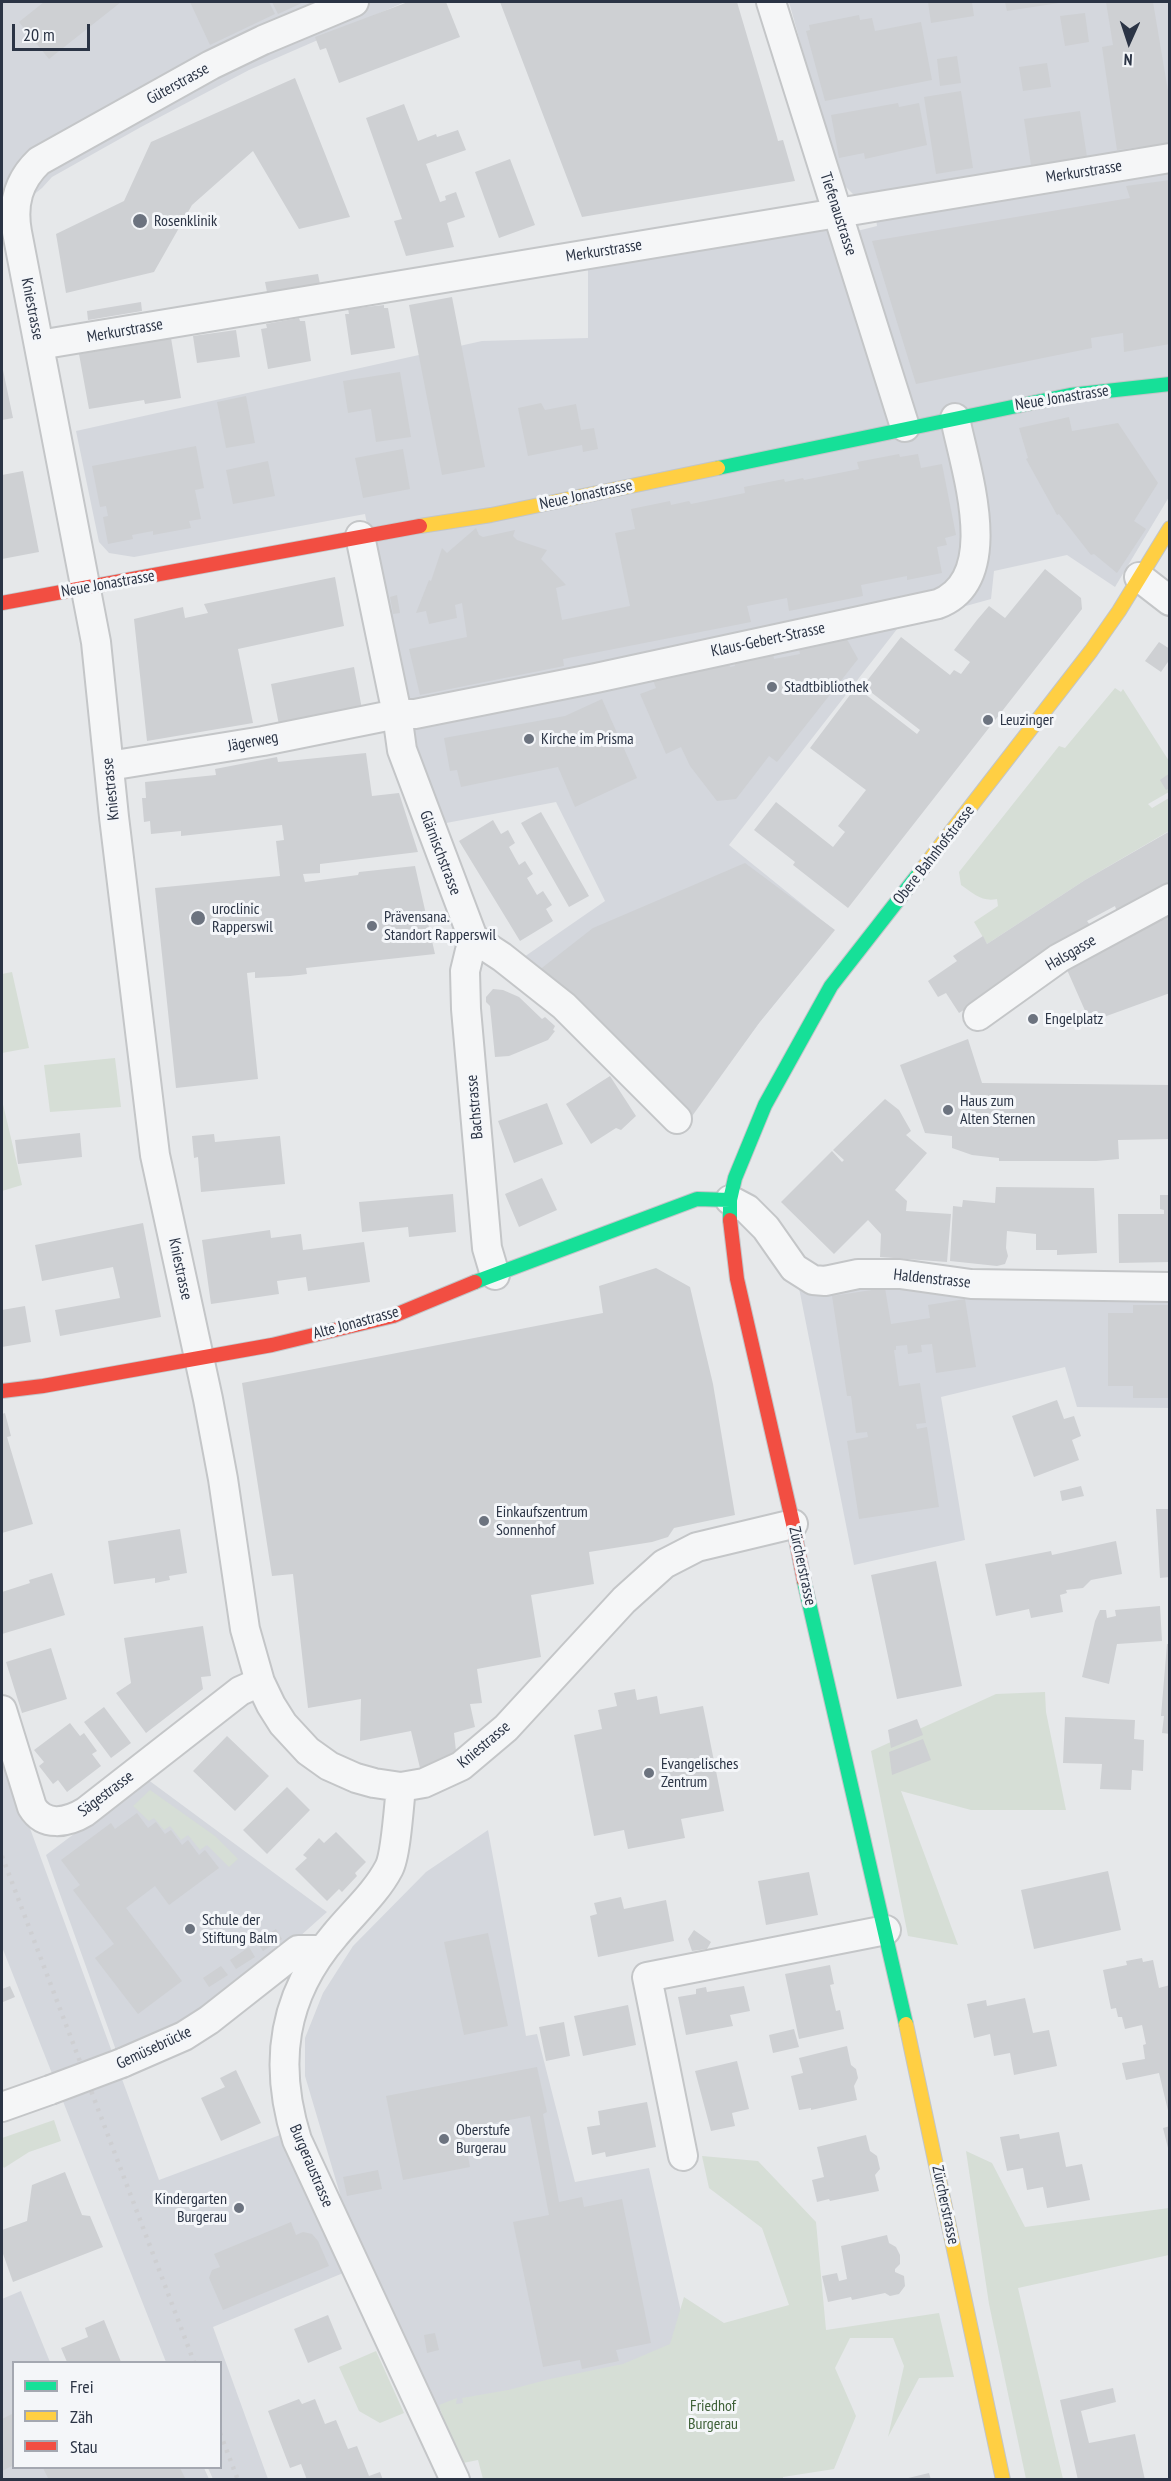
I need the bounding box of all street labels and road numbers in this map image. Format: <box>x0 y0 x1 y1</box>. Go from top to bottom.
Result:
street label: Güterstrasse <box>144 59 212 109</box>
street label: Merkurstrasse <box>1045 157 1123 187</box>
street label: Tiefenaustrasse <box>816 170 860 258</box>
street label: Merkurstrasse <box>565 236 643 266</box>
street label: Kniestrasse <box>17 276 47 342</box>
street label: Merkurstrasse <box>86 315 164 347</box>
street label: Neue Jonastrasse <box>1014 381 1110 415</box>
street label: Neue Jonastrasse <box>538 476 634 514</box>
street label: Neue Jonastrasse <box>60 566 156 602</box>
street label: Klaus-Gebert-Strasse <box>709 619 827 661</box>
street label: Jägerweg <box>226 728 280 756</box>
street label: Kniestrasse <box>98 757 124 821</box>
street label: Obere Bahnhofstrasse <box>889 802 979 908</box>
street label: Glärnischstrasse <box>415 808 465 898</box>
street label: Halsgasse <box>1042 931 1100 975</box>
street label: Bachstrasse <box>463 1074 487 1140</box>
street label: Kniestrasse <box>164 1236 196 1302</box>
street label: Haldenstrasse <box>893 1265 971 1293</box>
street label: Alte Jonastrasse <box>311 1302 401 1344</box>
street label: Zürcherstrasse <box>784 1525 820 1607</box>
street label: Kniestrasse <box>454 1718 514 1772</box>
street label: Sägestrasse <box>74 1767 138 1821</box>
street label: Gemüsebrücke <box>113 2022 195 2074</box>
street label: Burgeraustrasse <box>285 2122 337 2210</box>
street label: Zürcherstrasse <box>927 2164 963 2246</box>

